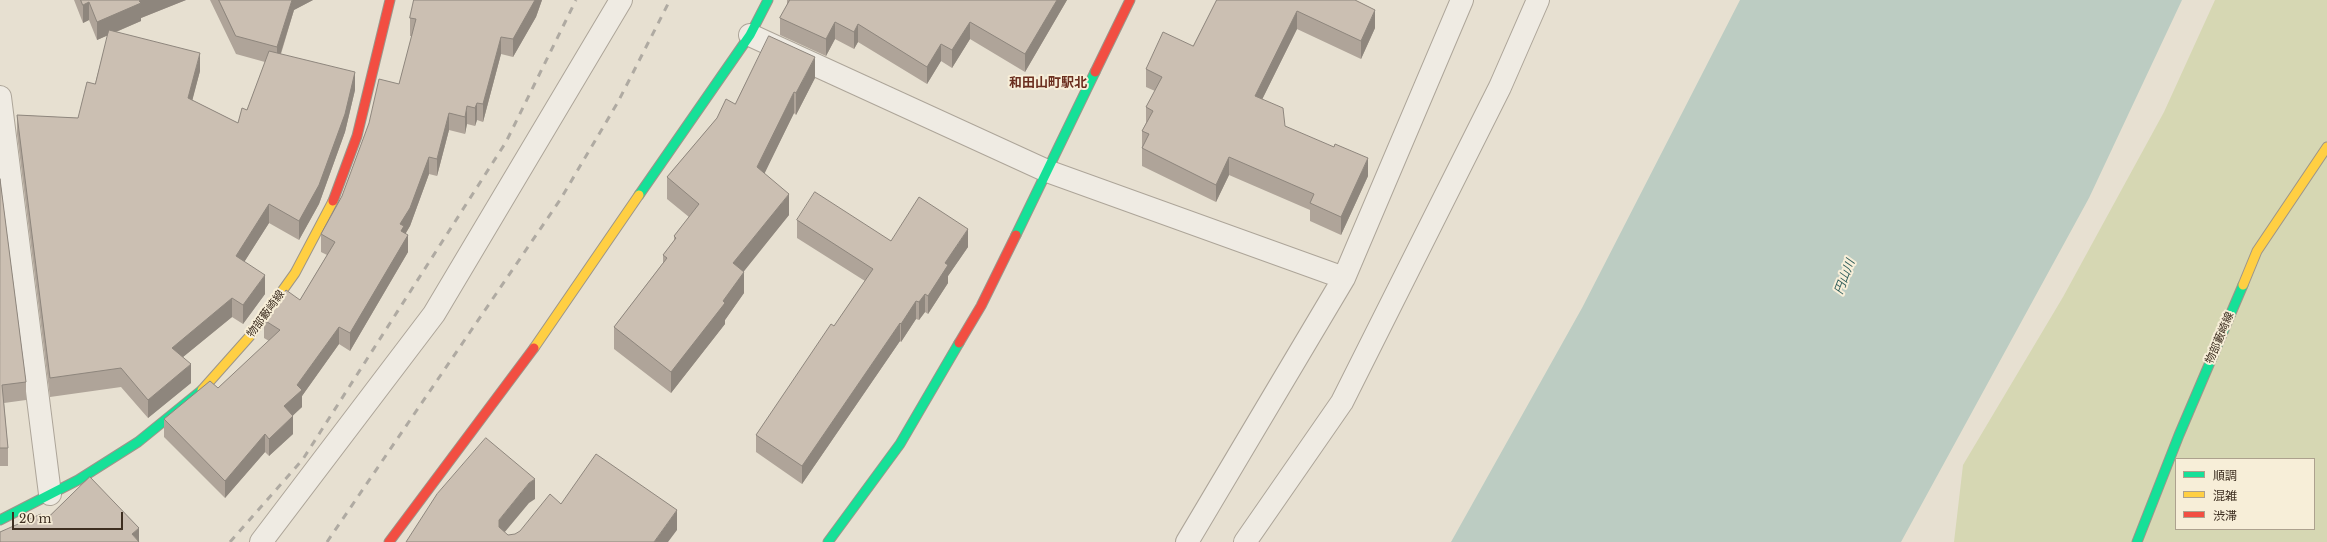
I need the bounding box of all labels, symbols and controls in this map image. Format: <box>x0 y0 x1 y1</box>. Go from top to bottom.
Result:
district label: 和田山町駅北 <box>1009 75 1087 91</box>
water label: 円山川 <box>1832 258 1858 296</box>
street label: 物部藪崎線 <box>244 288 288 340</box>
street label: 物部藪崎線 <box>2203 310 2237 366</box>
legend <box>2175 458 2315 530</box>
text: 順調 <box>2213 468 2237 483</box>
text: 混雑 <box>2213 488 2237 503</box>
scale bar <box>14 504 125 530</box>
text: 渋滞 <box>2213 508 2237 523</box>
text: 20 m <box>19 511 51 526</box>

